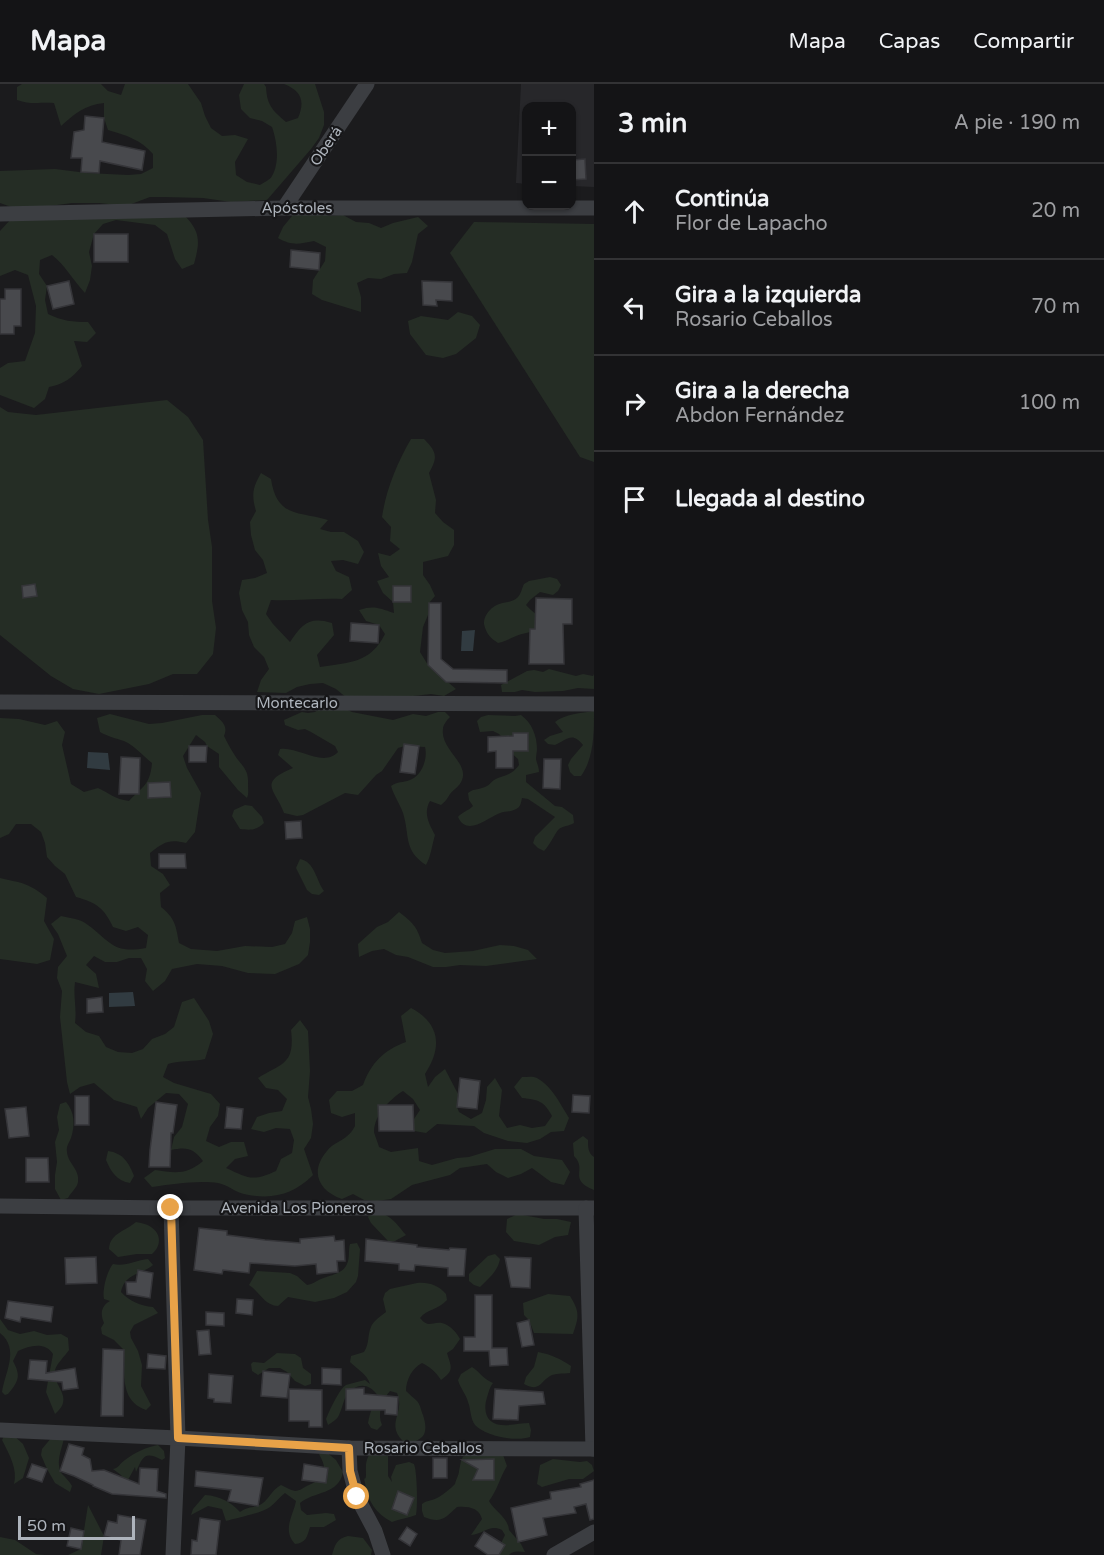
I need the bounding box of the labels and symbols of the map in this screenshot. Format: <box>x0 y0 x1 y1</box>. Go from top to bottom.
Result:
street label: Oberá <box>306 123 346 169</box>
street label: Apóstoles <box>262 199 333 217</box>
street label: Montecarlo <box>256 694 338 712</box>
route end <box>157 1194 183 1220</box>
street label: Avenida Los Pioneros <box>221 1199 373 1217</box>
street label: Rosario Ceballos <box>364 1439 482 1457</box>
route start <box>343 1483 369 1509</box>
scale bar <box>18 1513 135 1540</box>

